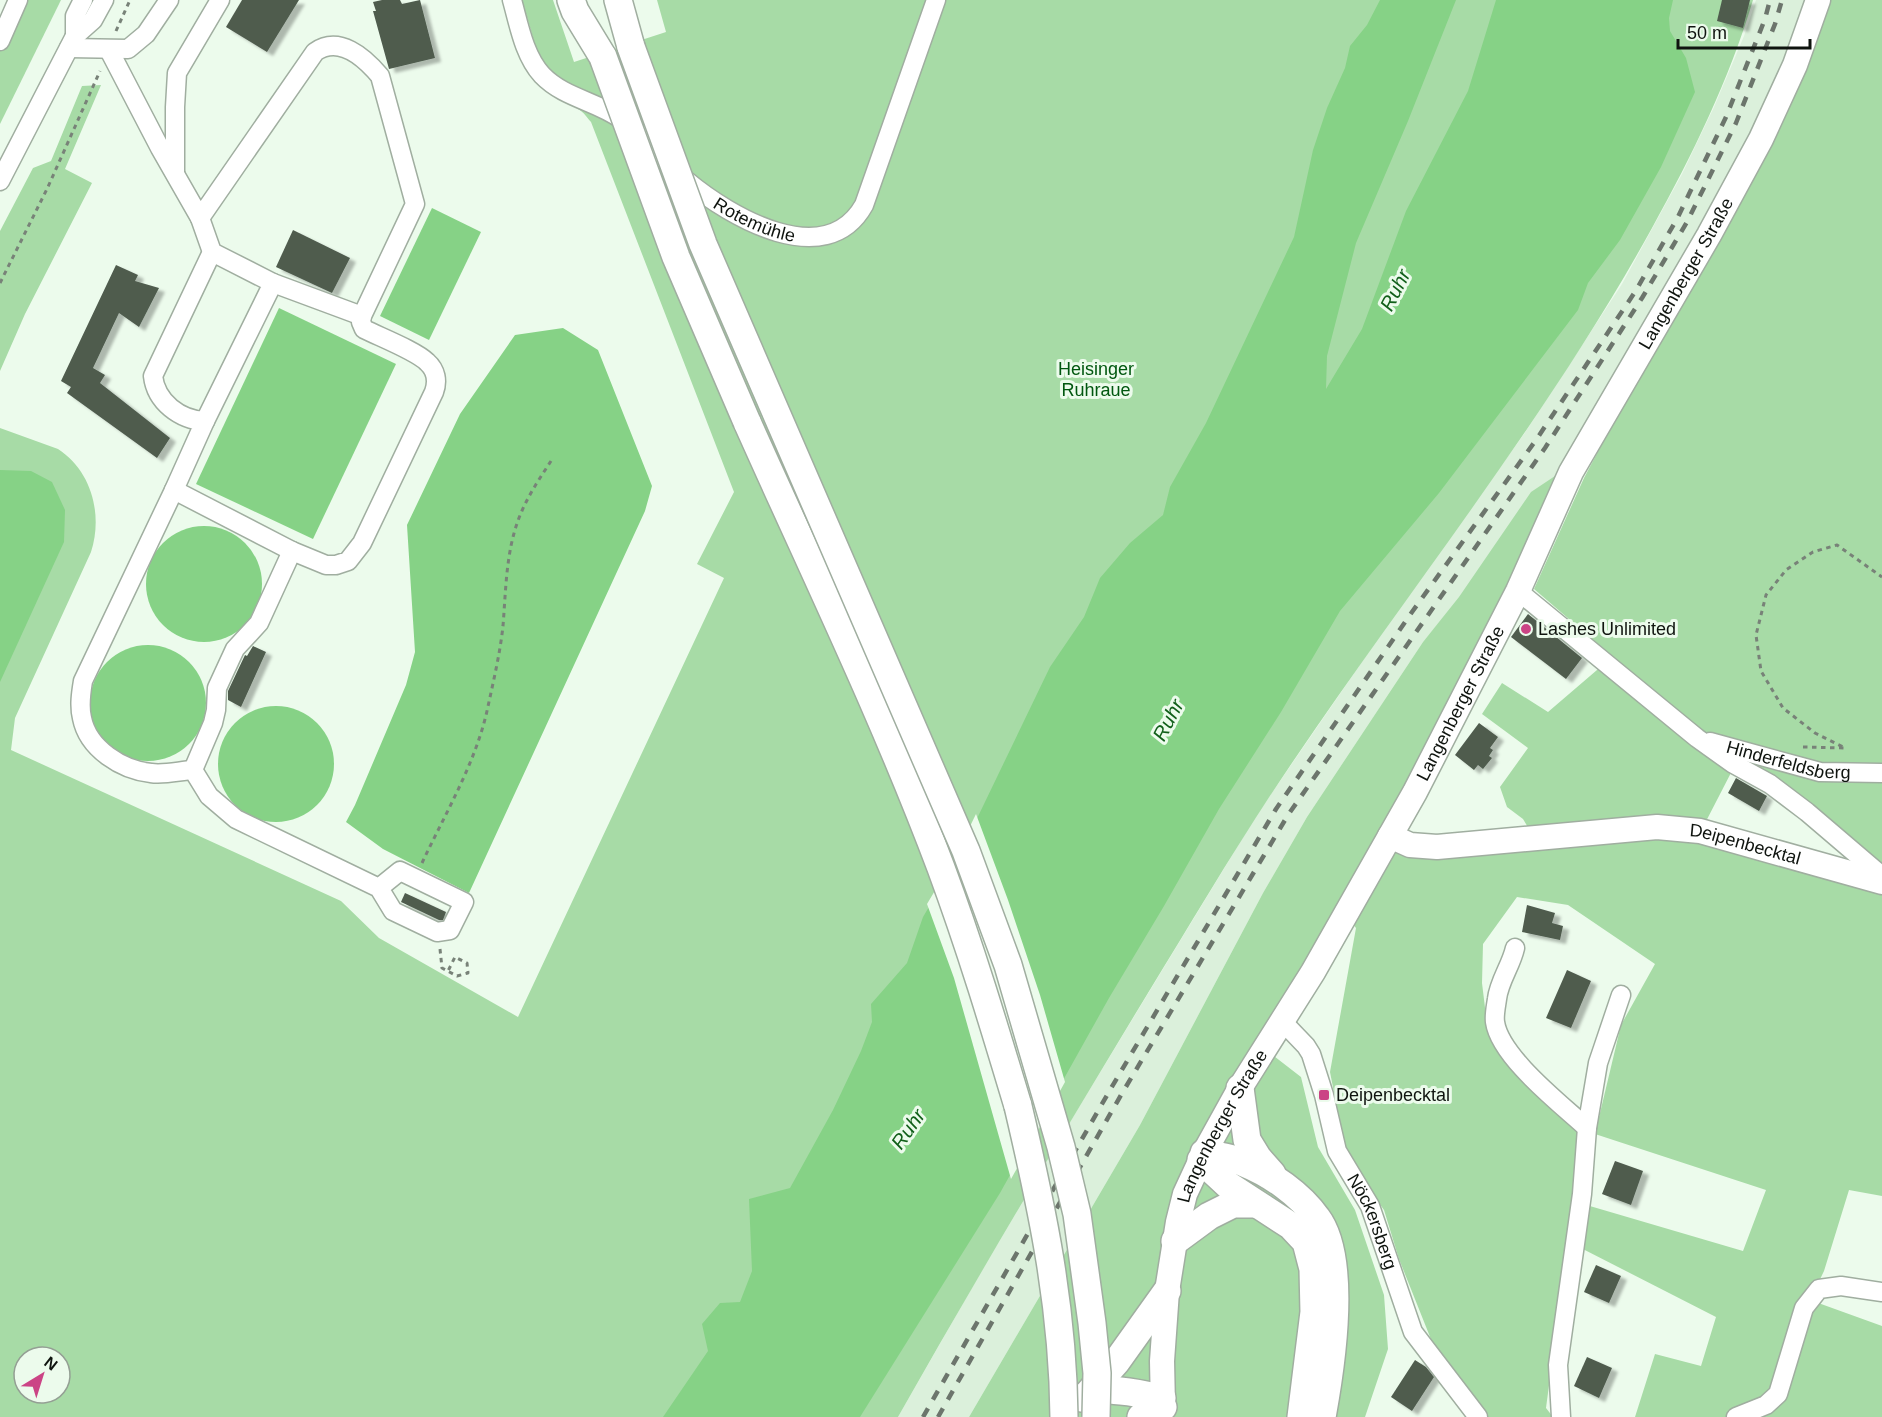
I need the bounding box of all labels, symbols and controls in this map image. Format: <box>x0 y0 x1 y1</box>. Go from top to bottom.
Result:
scale bar <box>1678 12 1810 50</box>
text: 50 m <box>1687 23 1727 43</box>
street label: Rotemühle <box>710 194 797 246</box>
street label: Langenberger Straße <box>1635 194 1737 353</box>
water label: Ruhr <box>1375 265 1415 314</box>
park label: Heisinger Ruhraue <box>1058 359 1134 400</box>
place label: Lashes Unlimited <box>1538 619 1676 639</box>
marker: Lashes Unlimited <box>1519 622 1533 636</box>
street label: Langenberger Straße <box>1412 623 1508 784</box>
water label: Ruhr <box>1148 695 1189 744</box>
street label: Hinderfeldsberg <box>1724 737 1851 783</box>
street label: Deipenbecktal <box>1689 820 1803 869</box>
street label: Langenberger Straße <box>1173 1046 1271 1205</box>
place label: Deipenbecktal <box>1336 1085 1450 1105</box>
marker: Deipenbecktal <box>1317 1088 1331 1102</box>
water label: Ruhr <box>887 1104 930 1153</box>
street label: Nöckersberg <box>1343 1170 1401 1272</box>
north arrow <box>12 1345 72 1405</box>
text: N <box>41 1353 61 1374</box>

